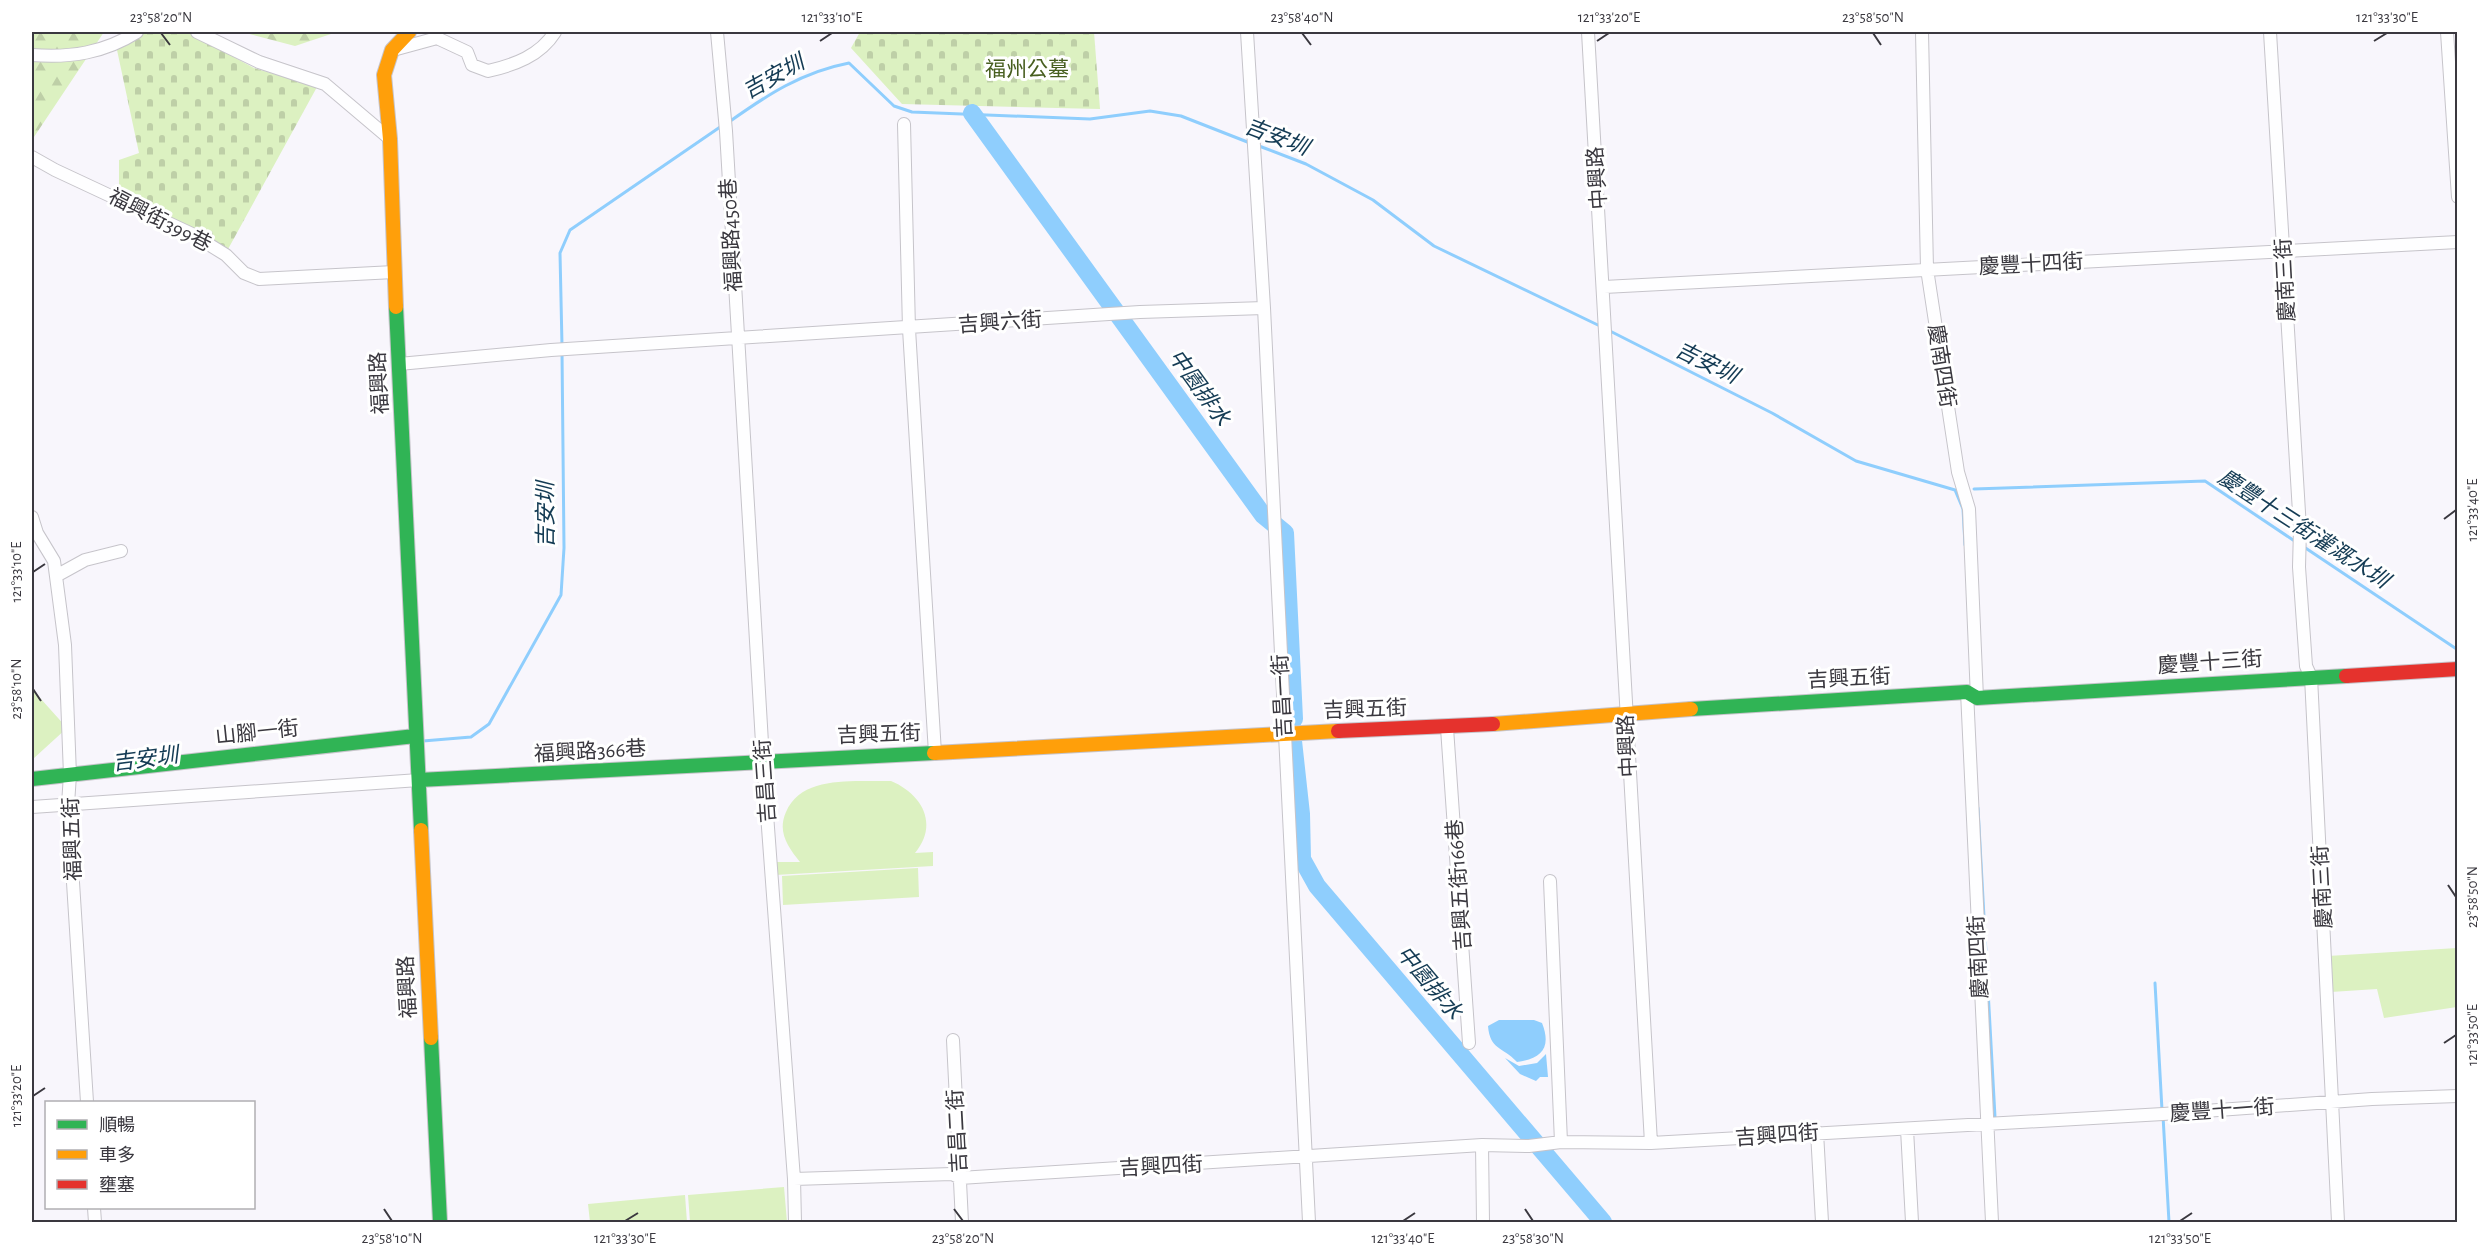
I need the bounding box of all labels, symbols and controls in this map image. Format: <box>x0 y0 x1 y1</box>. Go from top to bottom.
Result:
text: 23°58'20"N <box>130 10 192 25</box>
text: 121°33'10"E <box>802 10 862 25</box>
text: 23°58'40"N <box>1271 10 1333 25</box>
text: 121°33'20"E <box>1578 10 1640 25</box>
text: 23°58'50"N <box>1842 10 1904 25</box>
text: 121°33'30"E <box>2356 10 2418 25</box>
water label: 吉安圳 <box>739 49 810 102</box>
park label: 福州公墓 <box>985 58 1069 80</box>
water label: 吉安圳 <box>1242 114 1315 160</box>
street label: 中興路 <box>1584 146 1610 210</box>
street label: 福興路450巷 <box>717 178 745 292</box>
street label: 福興街399巷 <box>105 185 215 255</box>
street label: 慶南三街 <box>2272 237 2298 323</box>
street label: 慶豐十四街 <box>1978 250 2084 278</box>
street label: 吉興六街 <box>957 308 1043 336</box>
street label: 慶南四街 <box>1925 323 1959 409</box>
water label: 吉安圳 <box>1672 338 1744 389</box>
water label: 中園排水 <box>1164 345 1235 430</box>
street label: 福興路 <box>366 351 392 415</box>
water label: 慶豐十三街灌溉水圳 <box>2214 465 2396 594</box>
water label: 吉安圳 <box>534 479 557 548</box>
text: 121°33'40"E <box>2465 479 2480 541</box>
text: 121°33'10"E <box>9 542 24 602</box>
street label: 慶豐十三街 <box>2157 647 2263 677</box>
street label: 吉昌一街 <box>1269 653 1295 739</box>
text: 23°58'10"N <box>9 659 24 719</box>
street label: 吉興五街 <box>1806 665 1892 691</box>
street label: 吉興五街 <box>1323 697 1407 721</box>
street label: 中興路 <box>1614 714 1640 778</box>
street label: 山腳一街 <box>214 717 300 747</box>
street label: 吉興五街 <box>837 722 921 746</box>
street label: 福興路366巷 <box>533 737 647 765</box>
street label: 吉昌三街 <box>751 738 779 824</box>
water label: 吉安圳 <box>111 743 182 774</box>
street label: 福興五街 <box>60 797 84 881</box>
street label: 吉興五街166巷 <box>1443 818 1475 952</box>
street label: 慶南三街 <box>2309 844 2335 930</box>
text: 23°58'50"N <box>2465 866 2480 928</box>
street label: 慶南四街 <box>1965 914 1991 1000</box>
water label: 中園排水 <box>1393 941 1467 1024</box>
street label: 福興路 <box>394 955 420 1019</box>
text: 121°33'50"E <box>2465 1004 2480 1066</box>
text: 121°33'20"E <box>9 1065 24 1127</box>
street label: 吉昌二街 <box>944 1088 970 1174</box>
street label: 慶豐十一街 <box>2169 1095 2275 1125</box>
legend <box>45 1101 255 1209</box>
text: 順暢 <box>99 1115 135 1135</box>
street label: 吉興四街 <box>1734 1121 1820 1149</box>
text: 車多 <box>99 1145 135 1165</box>
street label: 吉興四街 <box>1118 1153 1204 1179</box>
text: 壅塞 <box>99 1175 135 1195</box>
text: 23°58'10"N <box>362 1231 422 1246</box>
text: 121°33'30"E <box>594 1231 656 1246</box>
text: 23°58'20"N <box>932 1231 994 1246</box>
text: 121°33'40"E <box>1372 1231 1434 1246</box>
text: 23°58'30"N <box>1502 1231 1564 1246</box>
text: 121°33'50"E <box>2149 1231 2211 1246</box>

